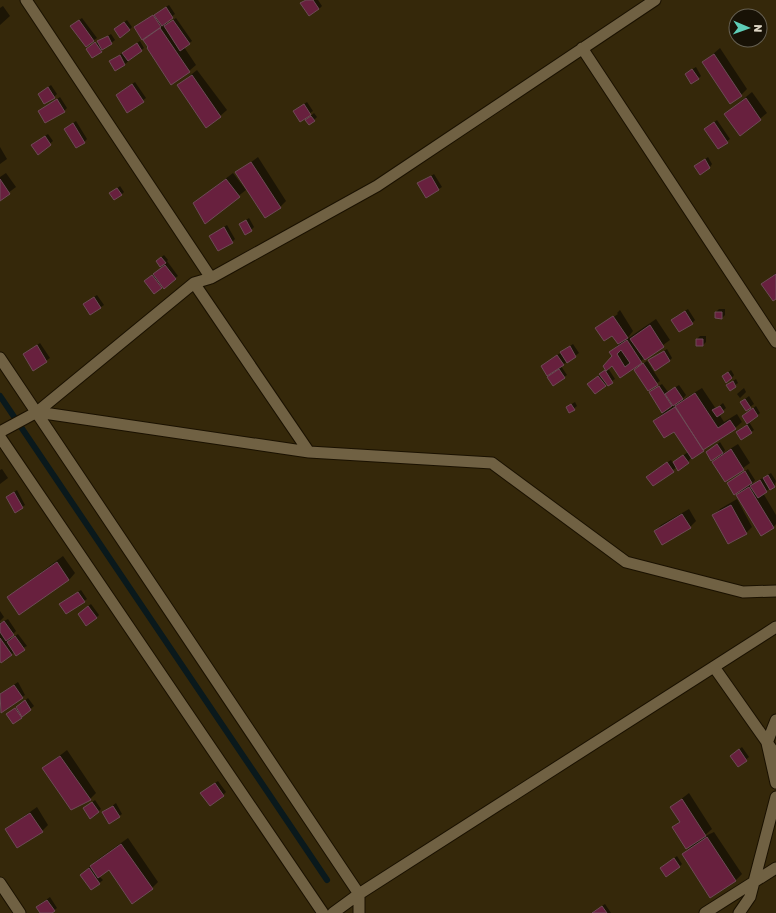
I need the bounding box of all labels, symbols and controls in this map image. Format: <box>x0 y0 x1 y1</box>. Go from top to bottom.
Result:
north arrow <box>728 8 768 48</box>
text: N <box>751 24 764 33</box>

